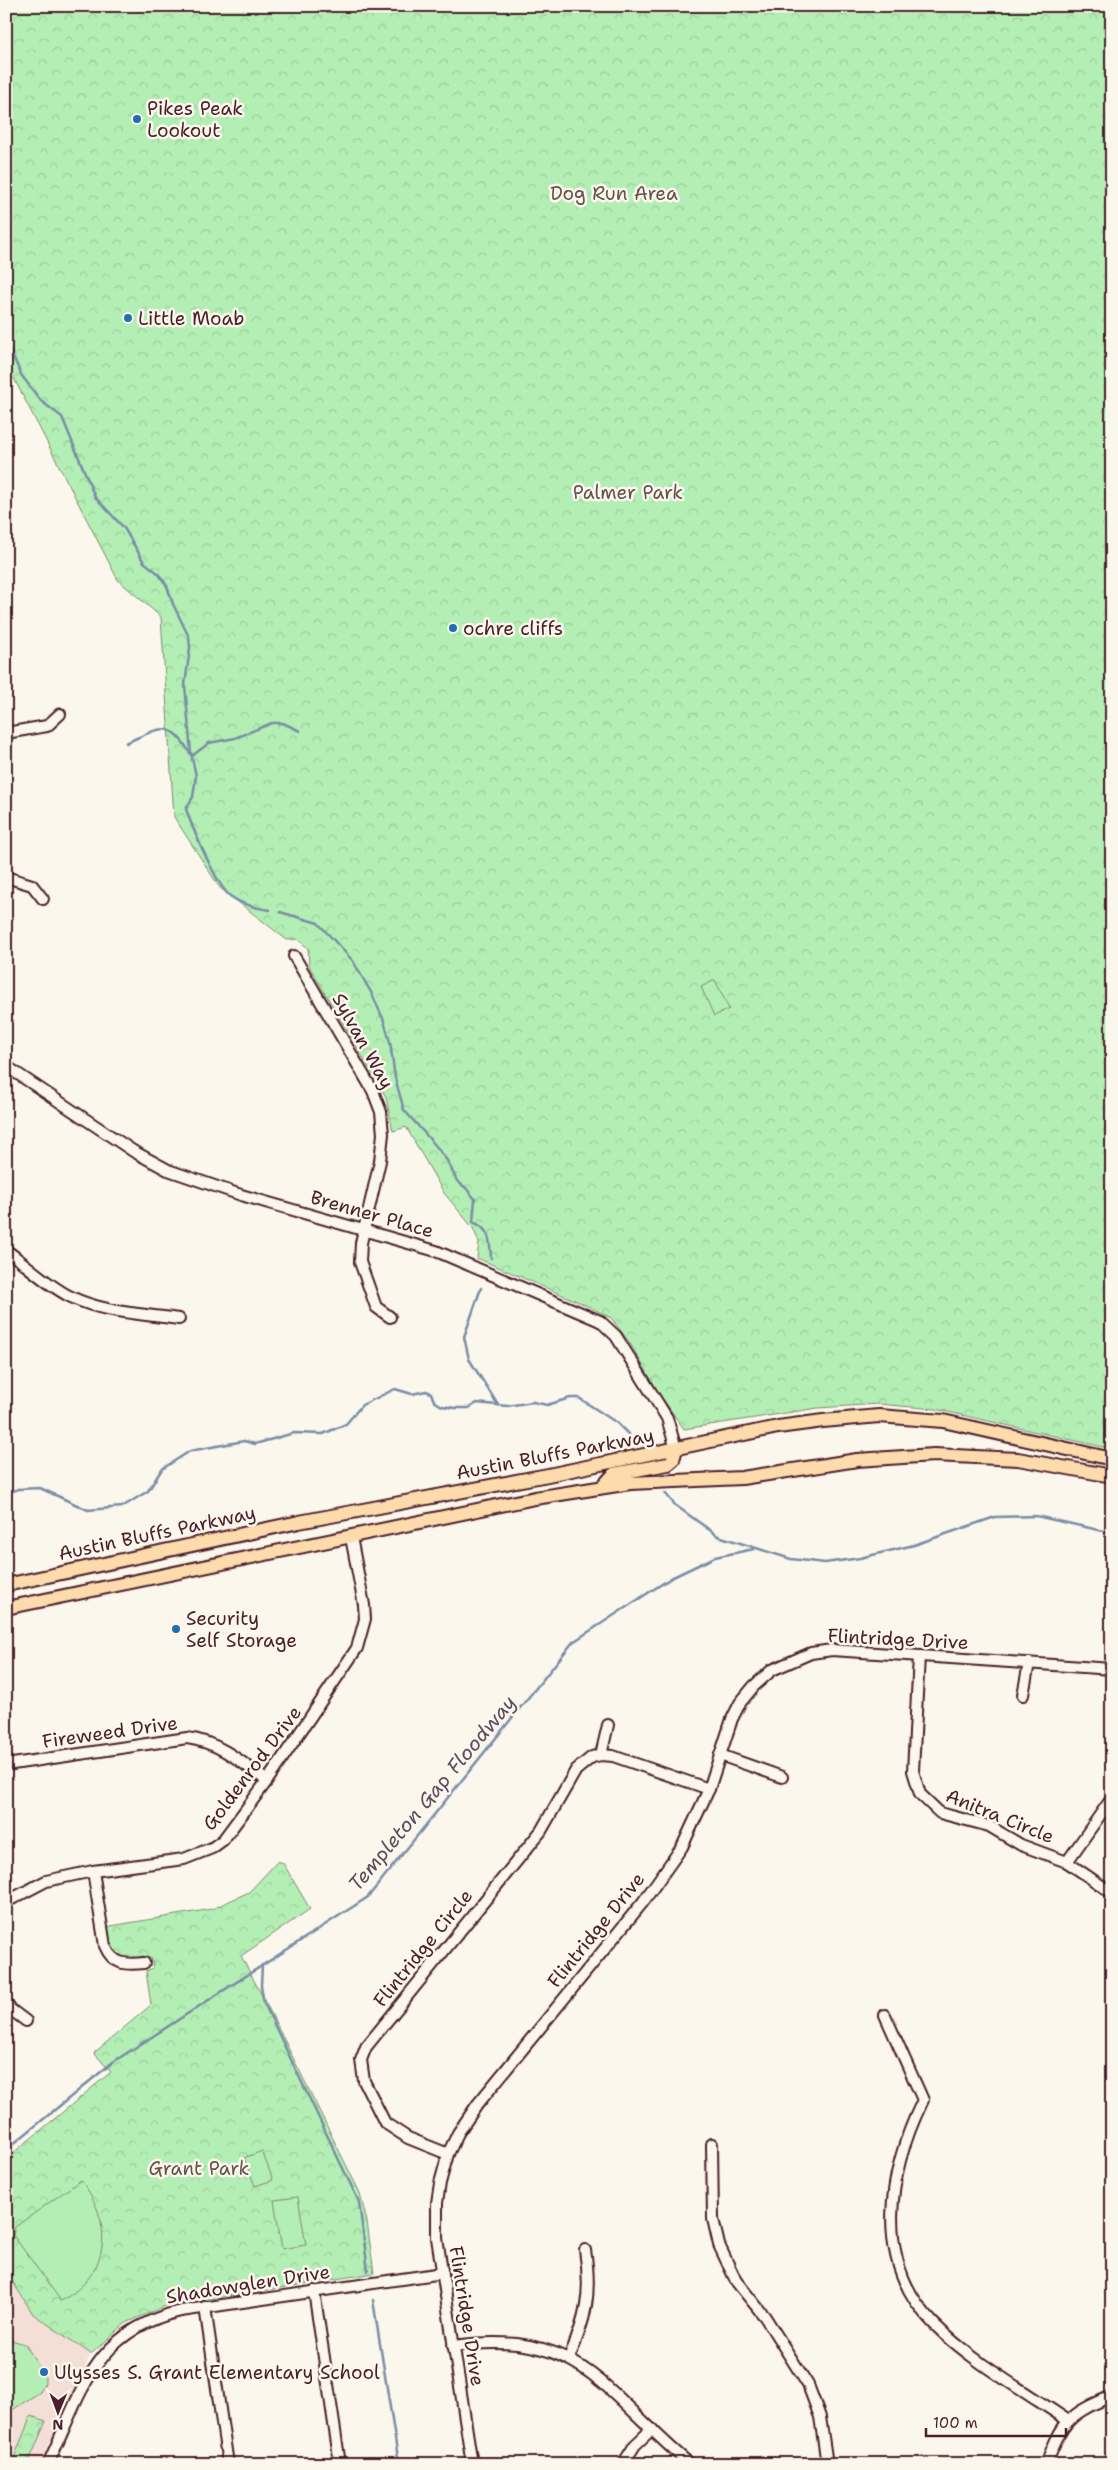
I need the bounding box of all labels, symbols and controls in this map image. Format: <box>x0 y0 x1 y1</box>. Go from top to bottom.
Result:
place label: Pikes Peak Lookout <box>147 96 243 143</box>
marker: Pikes Peak Lookout <box>131 113 143 125</box>
park label: Dog Run Area <box>550 181 678 206</box>
place label: Little Moab <box>138 306 244 331</box>
marker: Little Moab <box>122 312 134 324</box>
park label: Palmer Park <box>573 480 683 505</box>
place label: ochre cliffs <box>463 616 563 641</box>
marker: ochre cliffs <box>447 622 459 634</box>
street label: Sylvan Way <box>326 989 400 1093</box>
street label: Brenner Place <box>307 1184 437 1244</box>
street label: Austin Bluffs Parkway <box>454 1423 656 1485</box>
street label: Austin Bluffs Parkway <box>56 1500 258 1566</box>
place label: Security Self Storage <box>186 1606 297 1653</box>
marker: Security Self Storage <box>170 1623 182 1635</box>
street label: Flintridge Drive <box>827 1623 969 1655</box>
water label: Templeton Gap Floodway <box>342 1690 522 1896</box>
street label: Goldenrod Drive <box>197 1701 307 1835</box>
street label: Fireweed Drive <box>41 1710 179 1754</box>
street label: Anitra Circle <box>942 1783 1058 1849</box>
street label: Flintridge Drive <box>542 1867 650 1993</box>
street label: Flintridge Circle <box>368 1884 478 2012</box>
park label: Grant Park <box>149 2156 250 2181</box>
street label: Flintridge Drive <box>444 2244 490 2388</box>
street label: Shadowglen Drive <box>164 2259 332 2309</box>
place label: Ulysses S. Grant Elementary School <box>54 2360 380 2385</box>
marker: Ulysses S. Grant Elementary School <box>38 2366 50 2378</box>
north arrow <box>32 2388 82 2438</box>
scale bar <box>926 2405 1066 2437</box>
text: 100 m <box>933 2413 978 2433</box>
text: N <box>52 2416 63 2434</box>

